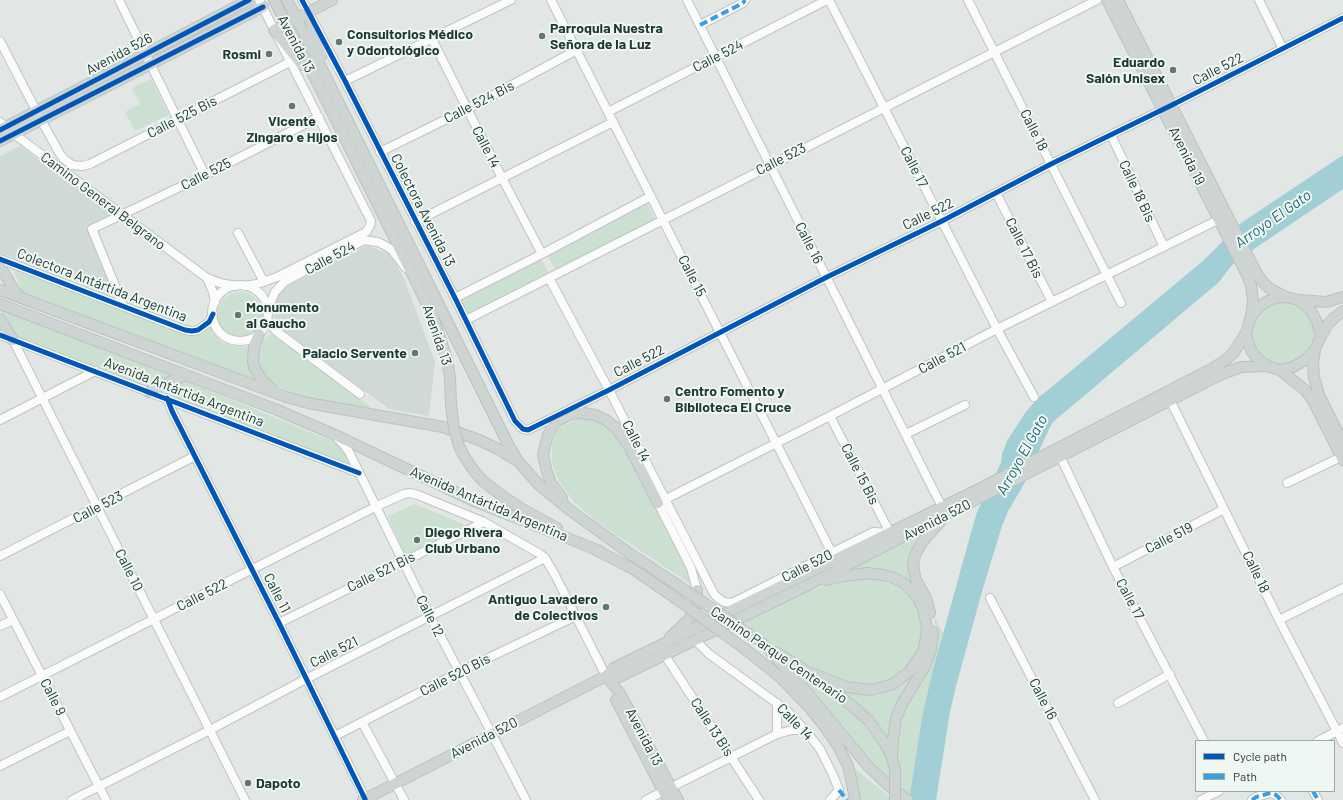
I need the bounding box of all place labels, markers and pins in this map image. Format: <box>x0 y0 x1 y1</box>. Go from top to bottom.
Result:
place label: Parroquia Nuestra Señora de la Luz <box>550 20 663 52</box>
place label: Consultorios Médico y Odontológico <box>347 26 473 58</box>
marker: Parroquia Nuestra Señora de la Luz <box>537 31 547 41</box>
marker: Consultorios Médico y Odontológico <box>334 37 344 47</box>
place label: Rosmi <box>222 46 261 62</box>
marker: Rosmi <box>264 49 274 59</box>
place label: Eduardo Salón Unisex <box>1086 54 1165 86</box>
marker: Eduardo Salón Unisex <box>1168 65 1178 75</box>
marker: Vicente Zingaro e Hijos <box>287 101 297 111</box>
place label: Vicente Zingaro e Hijos <box>246 113 338 146</box>
place label: Monumento al Gaucho <box>246 299 319 332</box>
marker: Monumento al Gaucho <box>233 310 243 320</box>
place label: Palacio Servente <box>302 345 407 361</box>
marker: Palacio Servente <box>410 348 420 358</box>
place label: Centro Fomento y Biblioteca El Cruce <box>675 383 791 416</box>
marker: Centro Fomento y Biblioteca El Cruce <box>662 394 672 404</box>
place label: Diego Rivera Club Urbano <box>425 524 503 556</box>
marker: Diego Rivera Club Urbano <box>412 535 422 545</box>
place label: Antiguo Lavadero de Colectivos <box>488 591 598 624</box>
marker: Antiguo Lavadero de Colectivos <box>601 602 611 612</box>
place label: Dapoto <box>256 775 301 791</box>
marker: Dapoto <box>243 778 253 788</box>

